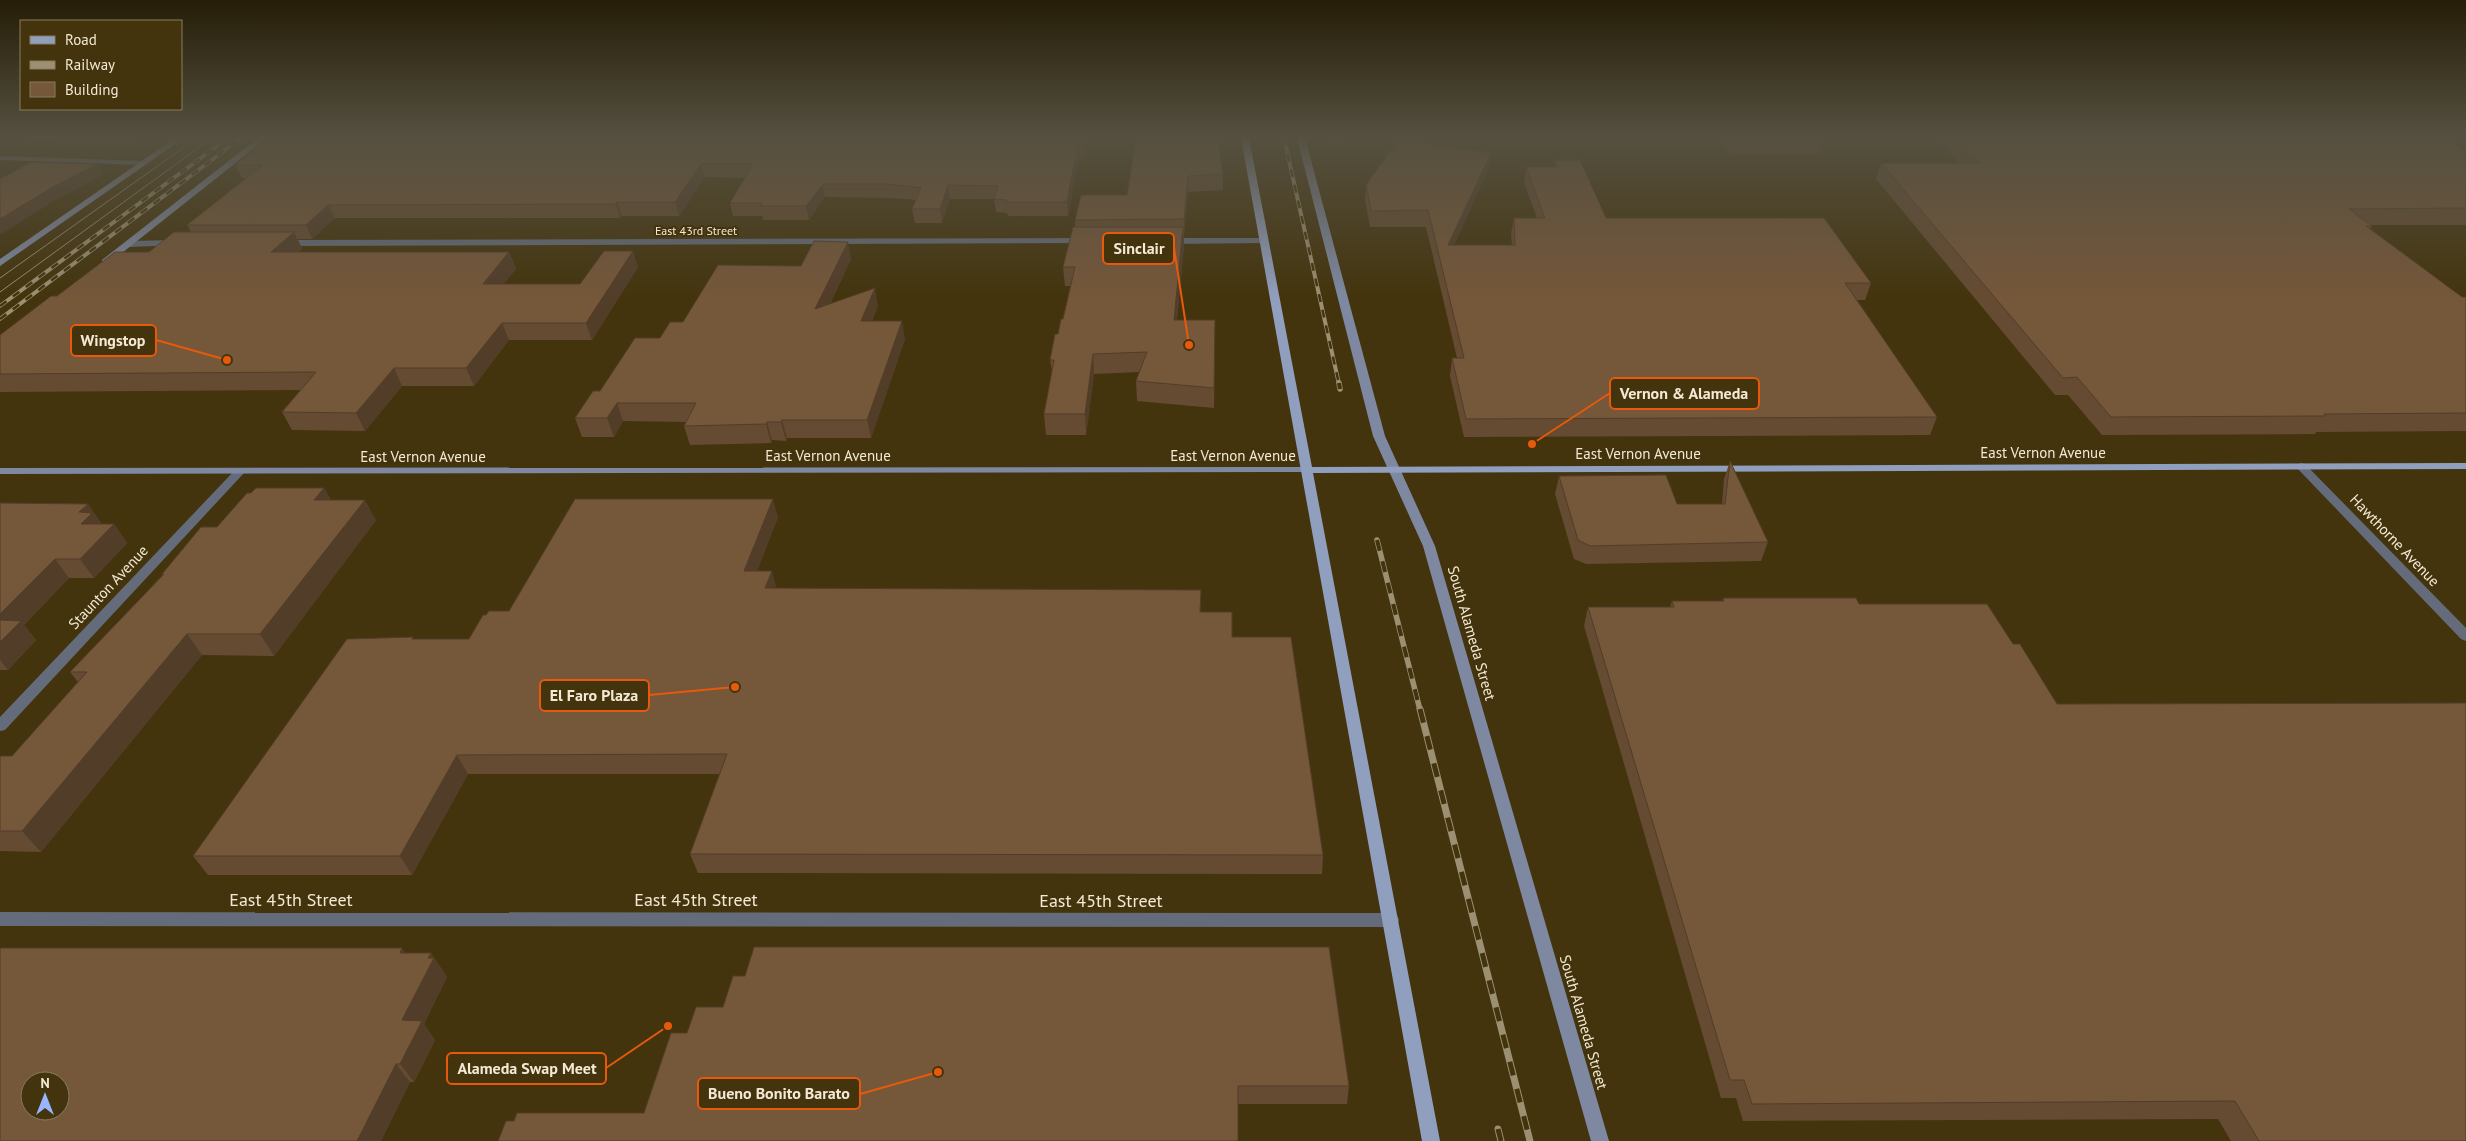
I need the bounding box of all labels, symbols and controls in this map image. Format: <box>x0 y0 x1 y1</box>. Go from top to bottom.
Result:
legend <box>20 20 182 110</box>
text: Road <box>65 30 97 49</box>
text: Railway <box>65 55 115 74</box>
text: Building <box>65 80 119 99</box>
street label: East 43rd Street <box>655 223 737 238</box>
callout: Sinclair <box>1103 233 1174 264</box>
text: Sinclair <box>1114 238 1165 258</box>
callout: Wingstop <box>71 325 156 356</box>
text: Wingstop <box>81 330 146 350</box>
callout: Vernon & Alameda <box>1610 378 1759 409</box>
text: Vernon & Alameda <box>1619 383 1748 403</box>
street label: East Vernon Avenue <box>1980 443 2106 462</box>
street label: East Vernon Avenue <box>1575 444 1701 463</box>
street label: East Vernon Avenue <box>765 446 891 465</box>
street label: East Vernon Avenue <box>1170 446 1296 465</box>
street label: East Vernon Avenue <box>360 447 486 466</box>
street label: Hawthorne Avenue <box>2346 490 2444 590</box>
street label: Staunton Avenue <box>64 541 152 633</box>
street label: South Alameda Street <box>1444 564 1500 702</box>
callout: El Faro Plaza <box>540 680 649 711</box>
text: El Faro Plaza <box>550 685 638 705</box>
street label: East 45th Street <box>229 888 353 911</box>
street label: East 45th Street <box>634 888 758 911</box>
street label: East 45th Street <box>1039 889 1163 912</box>
street label: South Alameda Street <box>1556 953 1612 1091</box>
callout: Alameda Swap Meet <box>447 1053 606 1084</box>
text: Alameda Swap Meet <box>457 1058 597 1078</box>
north arrow <box>20 1071 70 1121</box>
text: N <box>40 1074 50 1092</box>
callout: Bueno Bonito Barato <box>698 1078 860 1109</box>
text: Bueno Bonito Barato <box>708 1083 850 1103</box>

